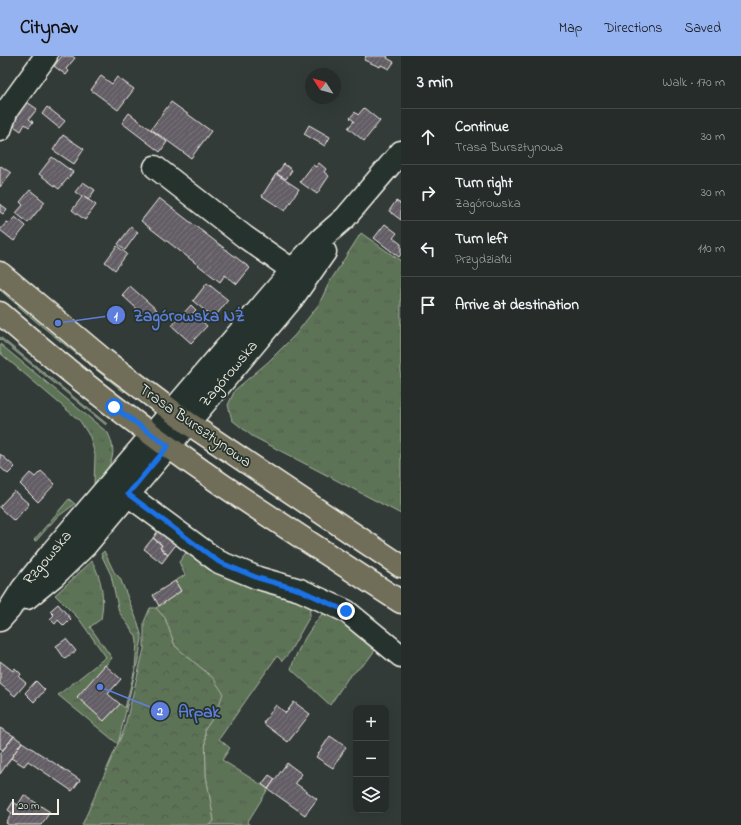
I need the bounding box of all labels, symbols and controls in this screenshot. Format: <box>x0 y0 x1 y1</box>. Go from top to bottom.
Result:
text: Citynav <box>20 15 78 42</box>
text: Map <box>559 18 582 39</box>
text: Directions <box>604 18 662 39</box>
text: Saved <box>684 18 721 39</box>
north arrow <box>305 68 341 104</box>
text: 3 min <box>417 70 453 95</box>
text: Walk · 170 m <box>662 73 725 92</box>
text: Continue <box>455 116 509 138</box>
icon: ahead <box>417 126 439 148</box>
text: 30 m <box>701 127 725 146</box>
text: Trasa Bursztynowa <box>455 138 563 157</box>
text: Turn right <box>455 172 513 194</box>
icon: right <box>417 182 439 204</box>
text: 30 m <box>701 183 725 202</box>
text: Zagórowska <box>455 194 521 213</box>
text: Turn left <box>455 228 508 250</box>
icon: left <box>417 238 439 260</box>
text: 110 m <box>698 239 725 258</box>
text: Przydziałki <box>455 250 512 269</box>
icon: arrive <box>417 294 439 316</box>
text: Arrive at destination <box>455 294 579 316</box>
callout: Zagórowska NŻ <box>106 301 253 330</box>
text: Zagórowska NŻ <box>133 304 245 331</box>
text: 1 <box>114 308 118 326</box>
street label: Zagórowska <box>194 335 264 413</box>
street label: Trasa Bursztynowa <box>134 378 256 474</box>
route start <box>105 398 123 416</box>
street label: Rzgowska <box>18 525 78 591</box>
route end <box>337 602 355 620</box>
callout: Arpak <box>150 696 227 725</box>
text: Arpak <box>178 700 220 725</box>
text: 2 <box>156 703 163 721</box>
map controls <box>353 705 389 813</box>
button: + <box>353 705 389 741</box>
button: − <box>353 741 389 777</box>
button: layers <box>353 777 389 813</box>
scale bar <box>12 797 59 816</box>
text: 20 m <box>18 798 40 814</box>

